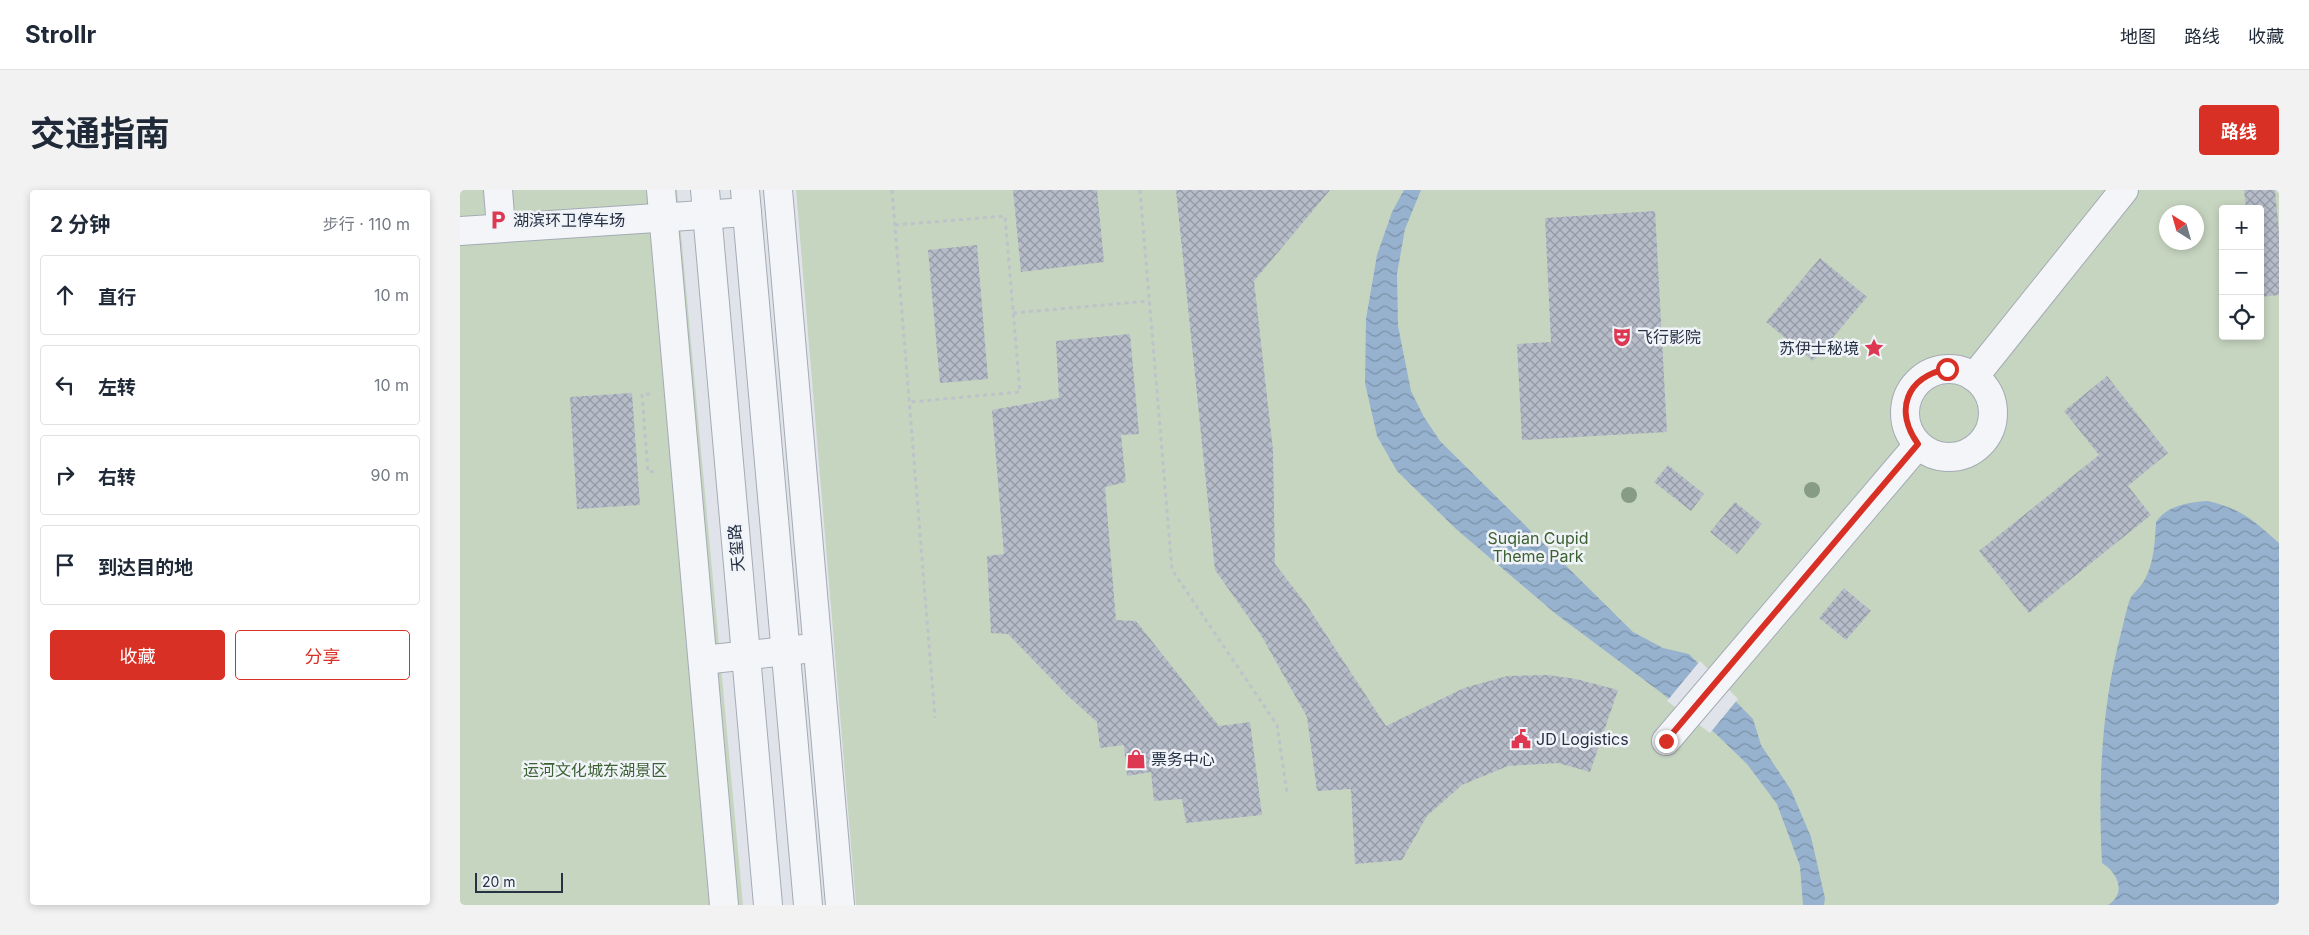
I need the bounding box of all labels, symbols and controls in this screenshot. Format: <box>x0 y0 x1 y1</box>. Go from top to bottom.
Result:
text: Strollr <box>25 20 96 49</box>
text: 地图 <box>2120 26 2156 47</box>
text: 路线 <box>2184 26 2220 47</box>
text: 收藏 <box>2248 26 2284 47</box>
button: 路线 <box>2199 105 2279 155</box>
text: 交通指南 <box>30 112 170 154</box>
north arrow <box>2159 205 2204 250</box>
map controls <box>2219 205 2264 340</box>
button: + <box>2219 205 2264 250</box>
parking icon: 湖滨环卫停车场 <box>487 209 509 231</box>
place label: 湖滨环卫停车场 <box>513 210 625 230</box>
text: 2 分钟 <box>50 212 110 237</box>
text: 步行 · 110 m <box>323 214 410 234</box>
button: − <box>2219 250 2264 295</box>
icon: ahead <box>51 281 79 309</box>
text: 10 m <box>374 285 409 305</box>
text: 直行 <box>98 286 136 309</box>
button: locate <box>2219 295 2264 340</box>
theatre icon: 飞行影院 <box>1611 326 1633 348</box>
place label: 飞行影院 <box>1637 327 1701 347</box>
place icon: 苏伊士秘境 <box>1863 337 1885 359</box>
place label: 苏伊士秘境 <box>1779 338 1859 358</box>
route start <box>1936 358 1959 381</box>
icon: left <box>51 371 79 399</box>
text: 10 m <box>374 375 409 395</box>
text: 左转 <box>98 376 136 399</box>
icon: right <box>51 461 79 489</box>
text: 90 m <box>370 465 409 485</box>
text: 右转 <box>98 466 136 489</box>
street label: 天玺路 <box>724 523 748 573</box>
park label: Suqian Cupid Theme Park <box>1488 528 1588 566</box>
icon: arrive <box>51 551 79 579</box>
text: 到达目的地 <box>98 556 193 579</box>
button: 收藏 <box>50 630 225 680</box>
button: 分享 <box>235 630 410 680</box>
public building icon: JD Logistics <box>1510 728 1532 750</box>
place label: JD Logistics <box>1536 729 1629 749</box>
route end <box>1655 730 1678 753</box>
shop icon: 票务中心 <box>1125 748 1147 770</box>
place label: 票务中心 <box>1151 749 1215 769</box>
park label: 运河文化城东湖景区 <box>523 760 667 780</box>
scale bar <box>475 870 562 893</box>
text: 20 m <box>482 873 516 890</box>

